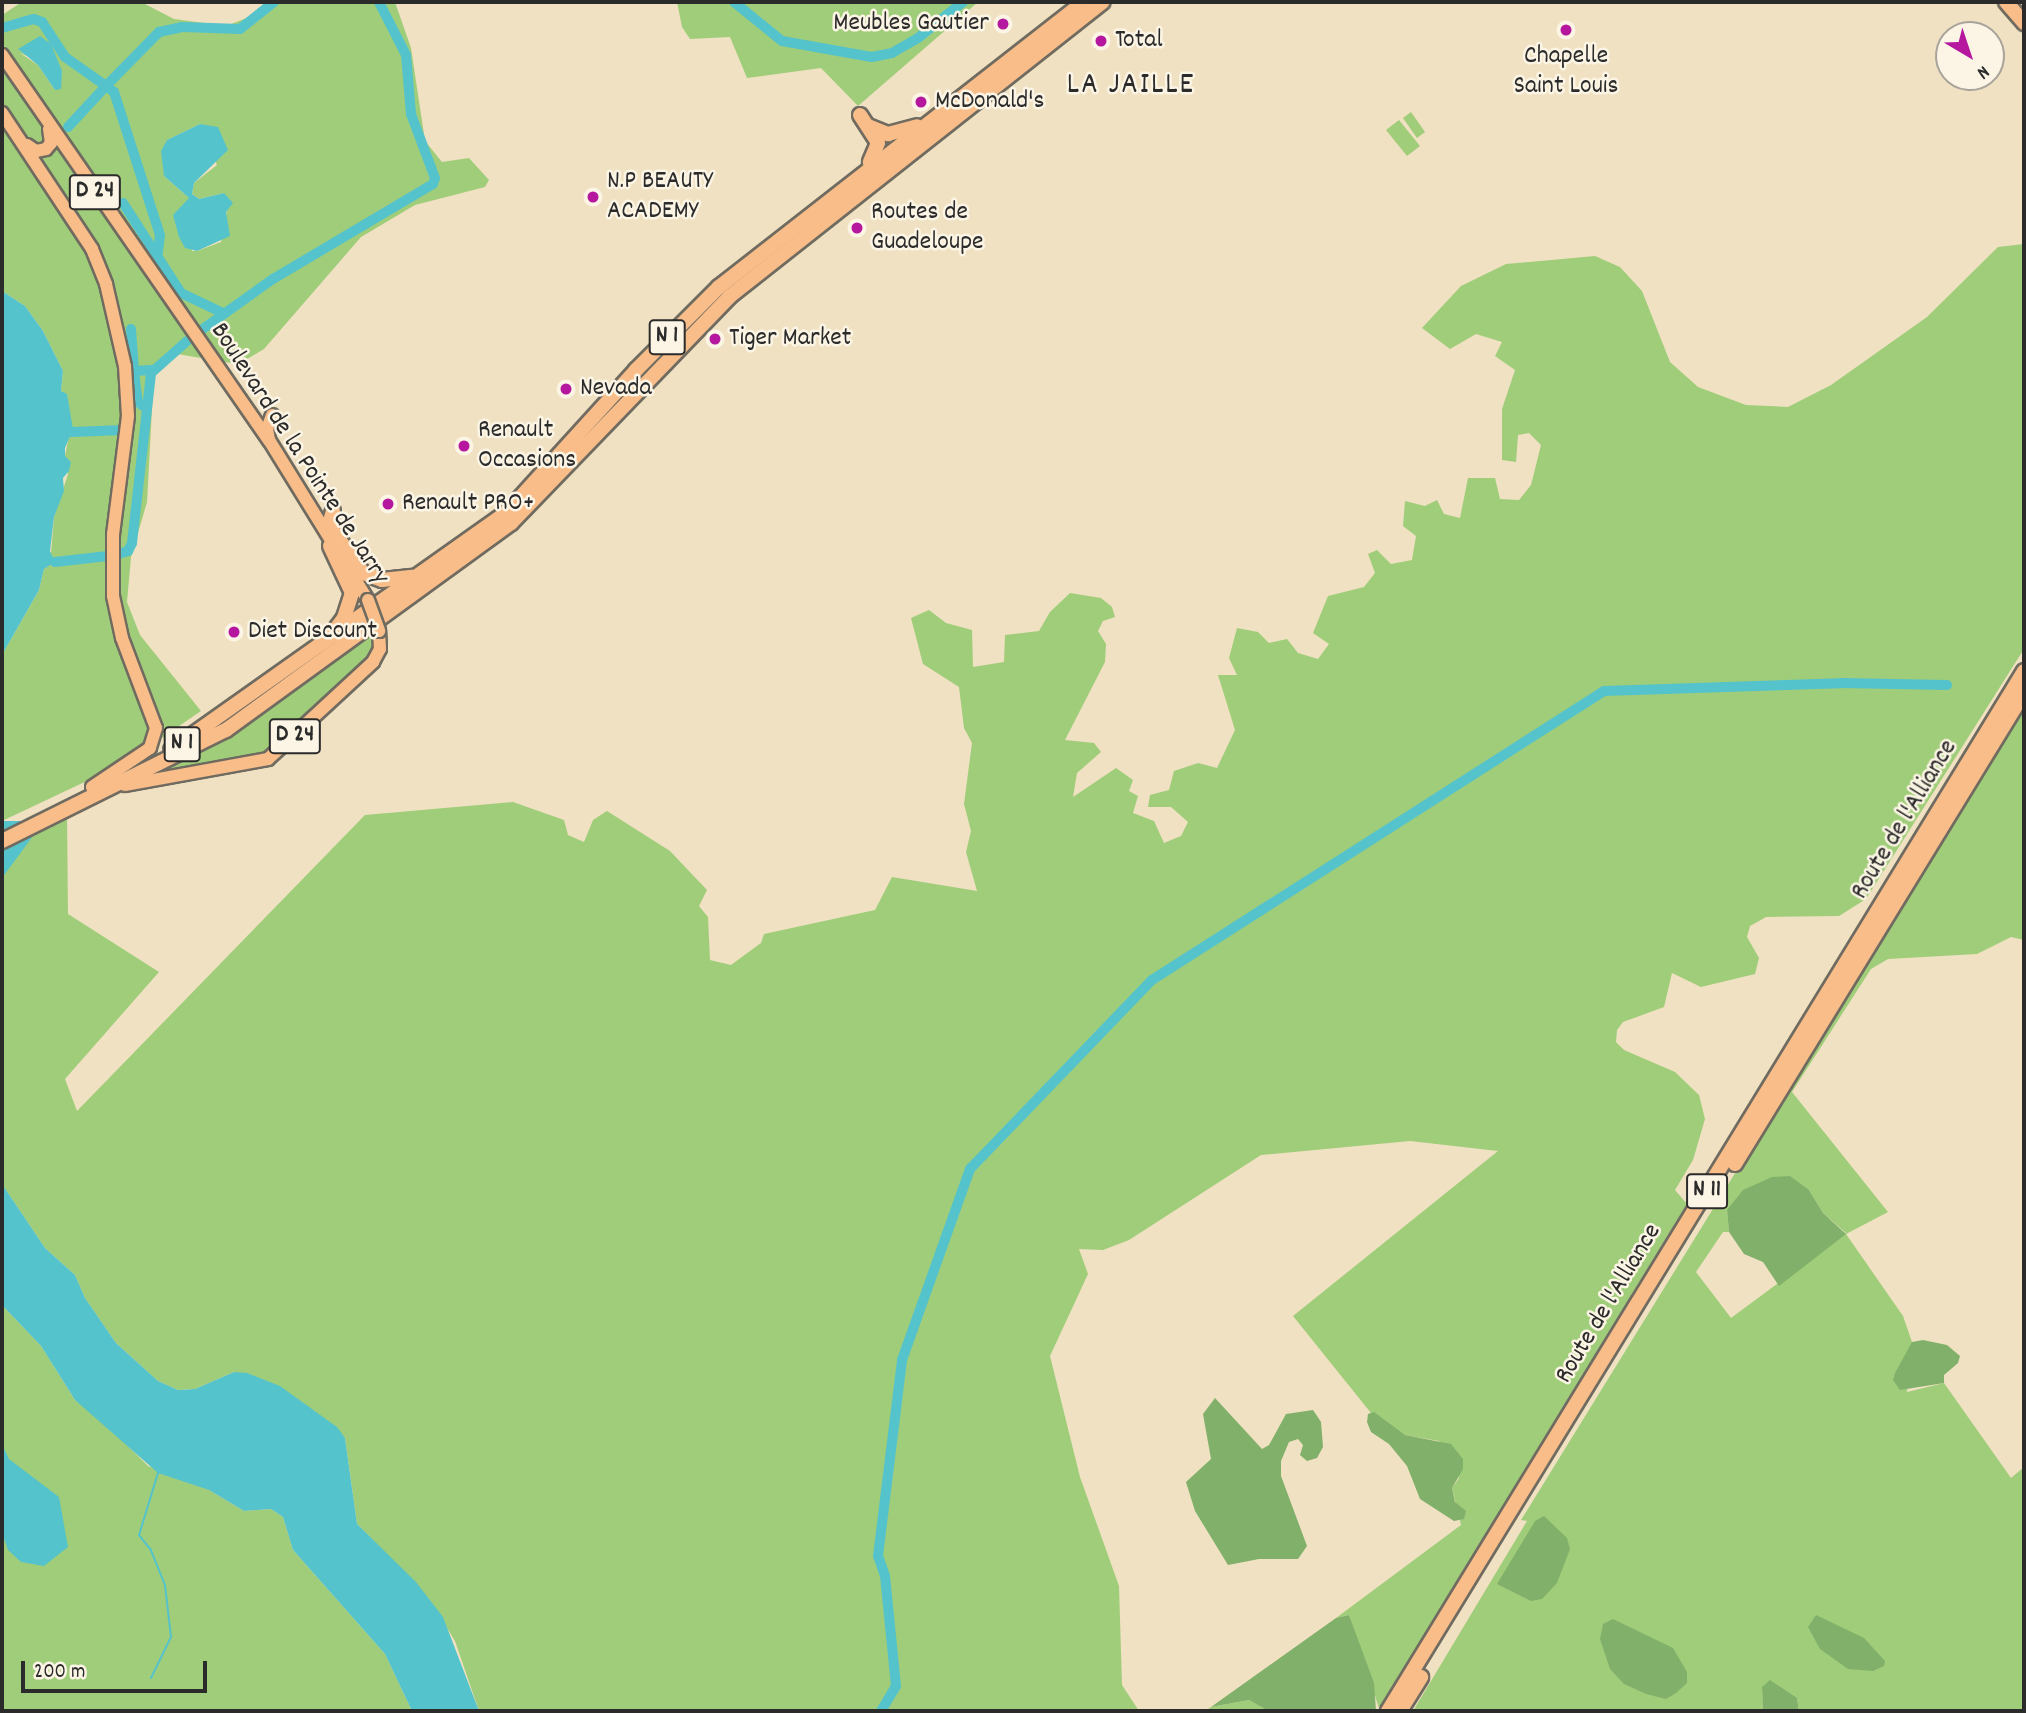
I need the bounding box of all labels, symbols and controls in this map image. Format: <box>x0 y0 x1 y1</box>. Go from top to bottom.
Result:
place label: Meubles Gautier <box>833 8 989 40</box>
marker: Meubles Gautier <box>995 16 1011 32</box>
north arrow <box>1935 21 2005 91</box>
marker: Chapelle Saint Louis <box>1558 22 1574 38</box>
place label: Total <box>1115 25 1163 57</box>
marker: Total <box>1093 33 1109 49</box>
place label: Chapelle Saint Louis <box>1513 41 1619 102</box>
text: N <box>1970 58 1994 85</box>
district label: LA JAILLE <box>1068 69 1194 105</box>
place label: McDonald's <box>935 86 1044 118</box>
marker: McDonald's <box>913 94 929 110</box>
place label: N.P BEAUTY ACADEMY <box>607 166 713 228</box>
road number: D 24 <box>69 172 121 212</box>
marker: N.P BEAUTY ACADEMY <box>585 189 601 205</box>
place label: Routes de Guadeloupe <box>871 197 984 258</box>
marker: Routes de Guadeloupe <box>849 220 865 236</box>
road number: N 1 <box>648 316 686 358</box>
street label: Boulevard de la Pointe de Jarry <box>203 317 395 591</box>
place label: Tiger Market <box>729 323 851 355</box>
marker: Tiger Market <box>707 331 723 347</box>
place label: Nevada <box>580 373 652 405</box>
marker: Nevada <box>558 381 574 397</box>
place label: Renault Occasions <box>478 415 576 476</box>
marker: Renault Occasions <box>456 438 472 454</box>
place label: Renault PRO+ <box>402 488 534 520</box>
marker: Renault PRO+ <box>380 496 396 512</box>
place label: Diet Discount <box>248 616 377 648</box>
marker: Diet Discount <box>226 624 242 640</box>
road number: D 24 <box>269 716 321 756</box>
road number: N 1 <box>163 724 201 764</box>
street label: Route de l'Alliance <box>1845 734 1965 906</box>
road number: N 11 <box>1686 1170 1728 1212</box>
street label: Route de l'Alliance <box>1549 1218 1669 1390</box>
scale bar <box>24 1646 210 1690</box>
text: 200 m <box>34 1658 85 1688</box>

